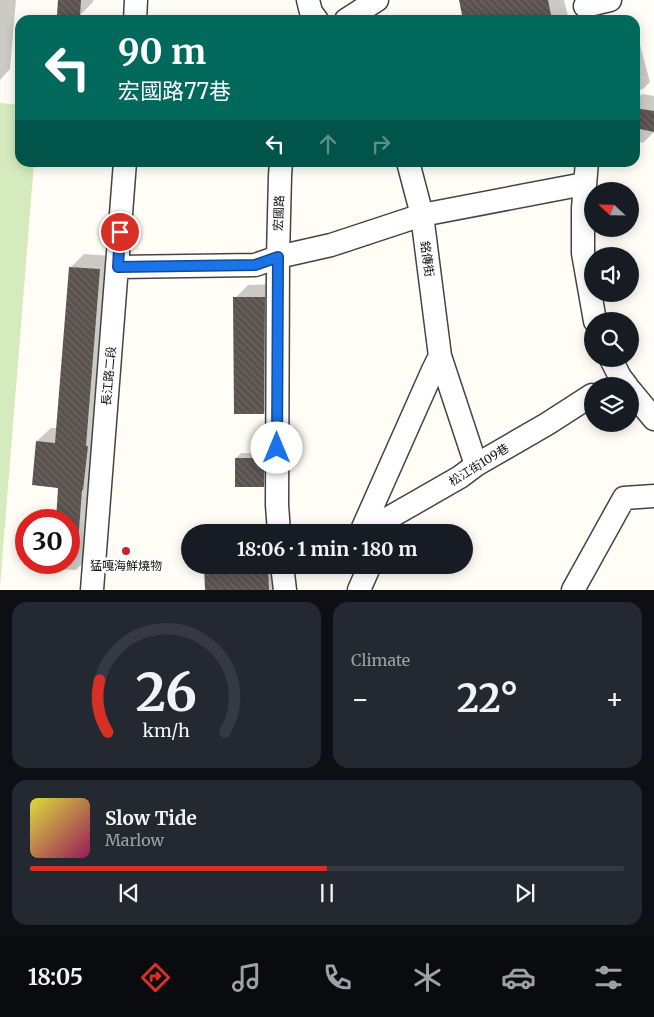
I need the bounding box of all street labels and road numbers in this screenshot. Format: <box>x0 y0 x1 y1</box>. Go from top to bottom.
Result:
street label: 宏國路 <box>270 195 287 231</box>
street label: 銘傳街 <box>418 240 437 278</box>
street label: 長江路二段 <box>98 345 119 407</box>
street label: 松江街109巷 <box>446 440 511 489</box>

